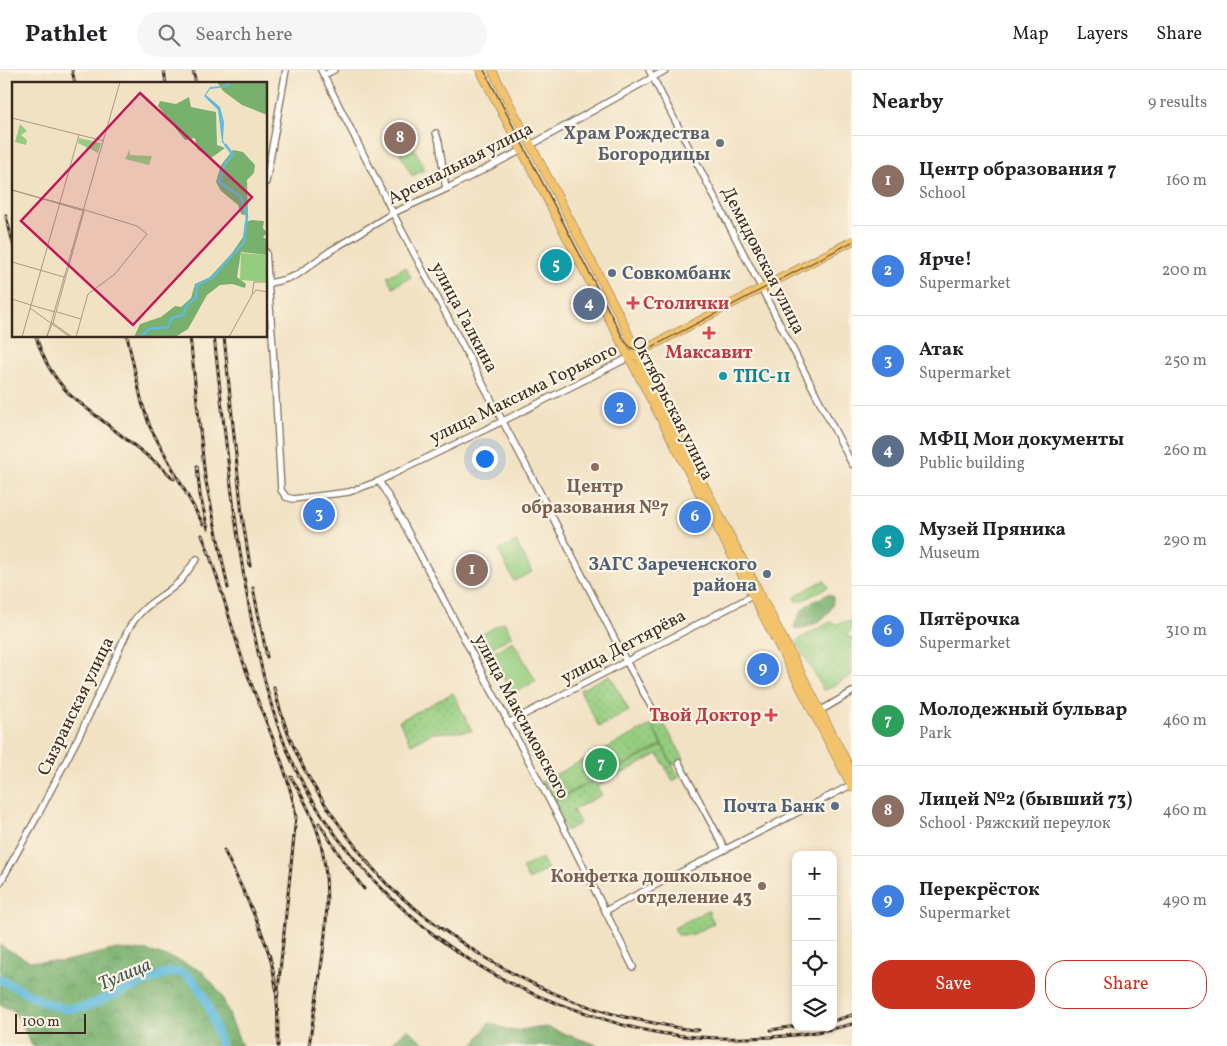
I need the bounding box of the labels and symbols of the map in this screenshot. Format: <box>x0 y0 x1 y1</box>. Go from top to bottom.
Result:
inset map <box>12 82 268 338</box>
street label: Арсенальная улица <box>383 117 538 212</box>
pin: 8 <box>384 119 416 157</box>
place label: Храм Рождества Богородицы <box>564 122 710 168</box>
marker: Храм Рождества Богородицы <box>714 137 726 149</box>
street label: Демидовская улица <box>715 182 811 339</box>
pin: 5 <box>540 246 572 284</box>
street label: улица Галкина <box>424 258 503 377</box>
place label: Совкомбанк <box>622 262 731 287</box>
marker: Совкомбанк <box>606 267 618 279</box>
pin: 4 <box>573 285 605 323</box>
place label: Столички <box>643 292 729 317</box>
marker: Столички <box>627 297 639 309</box>
marker: Максавит <box>703 327 715 339</box>
street label: Октябрьская улица <box>624 332 719 485</box>
street label: улица Максима Горького <box>425 338 622 451</box>
place label: Максавит <box>665 341 753 366</box>
place label: ТПС-11 <box>733 365 791 390</box>
marker: ТПС-11 <box>717 370 729 382</box>
pin: 2 <box>604 389 636 427</box>
your location <box>472 446 498 472</box>
marker: Центр образования №7 <box>589 461 601 473</box>
place label: Центр образования №7 <box>521 475 669 521</box>
pin: 3 <box>303 495 335 533</box>
pin: 6 <box>679 498 711 536</box>
pin: 1 <box>456 551 488 589</box>
place label: ЗАГС Зареченского района <box>589 553 757 599</box>
marker: ЗАГС Зареченского района <box>761 568 773 580</box>
street label: улица Дегтярёва <box>557 604 691 691</box>
street label: улица Максимовского <box>467 630 575 803</box>
street label: Сызранская улица <box>32 633 121 780</box>
pin: 9 <box>747 650 779 688</box>
place label: Твой Доктор <box>649 704 761 729</box>
marker: Твой Доктор <box>765 709 777 721</box>
pin: 7 <box>585 745 617 783</box>
place label: Почта Банк <box>723 795 825 820</box>
marker: Почта Банк <box>829 800 841 812</box>
place label: Конфетка дошкольное отделение 43 <box>550 865 752 911</box>
marker: Конфетка дошкольное отделение 43 <box>756 880 768 892</box>
water label: Тулица <box>94 952 155 998</box>
scale bar <box>15 1011 86 1034</box>

